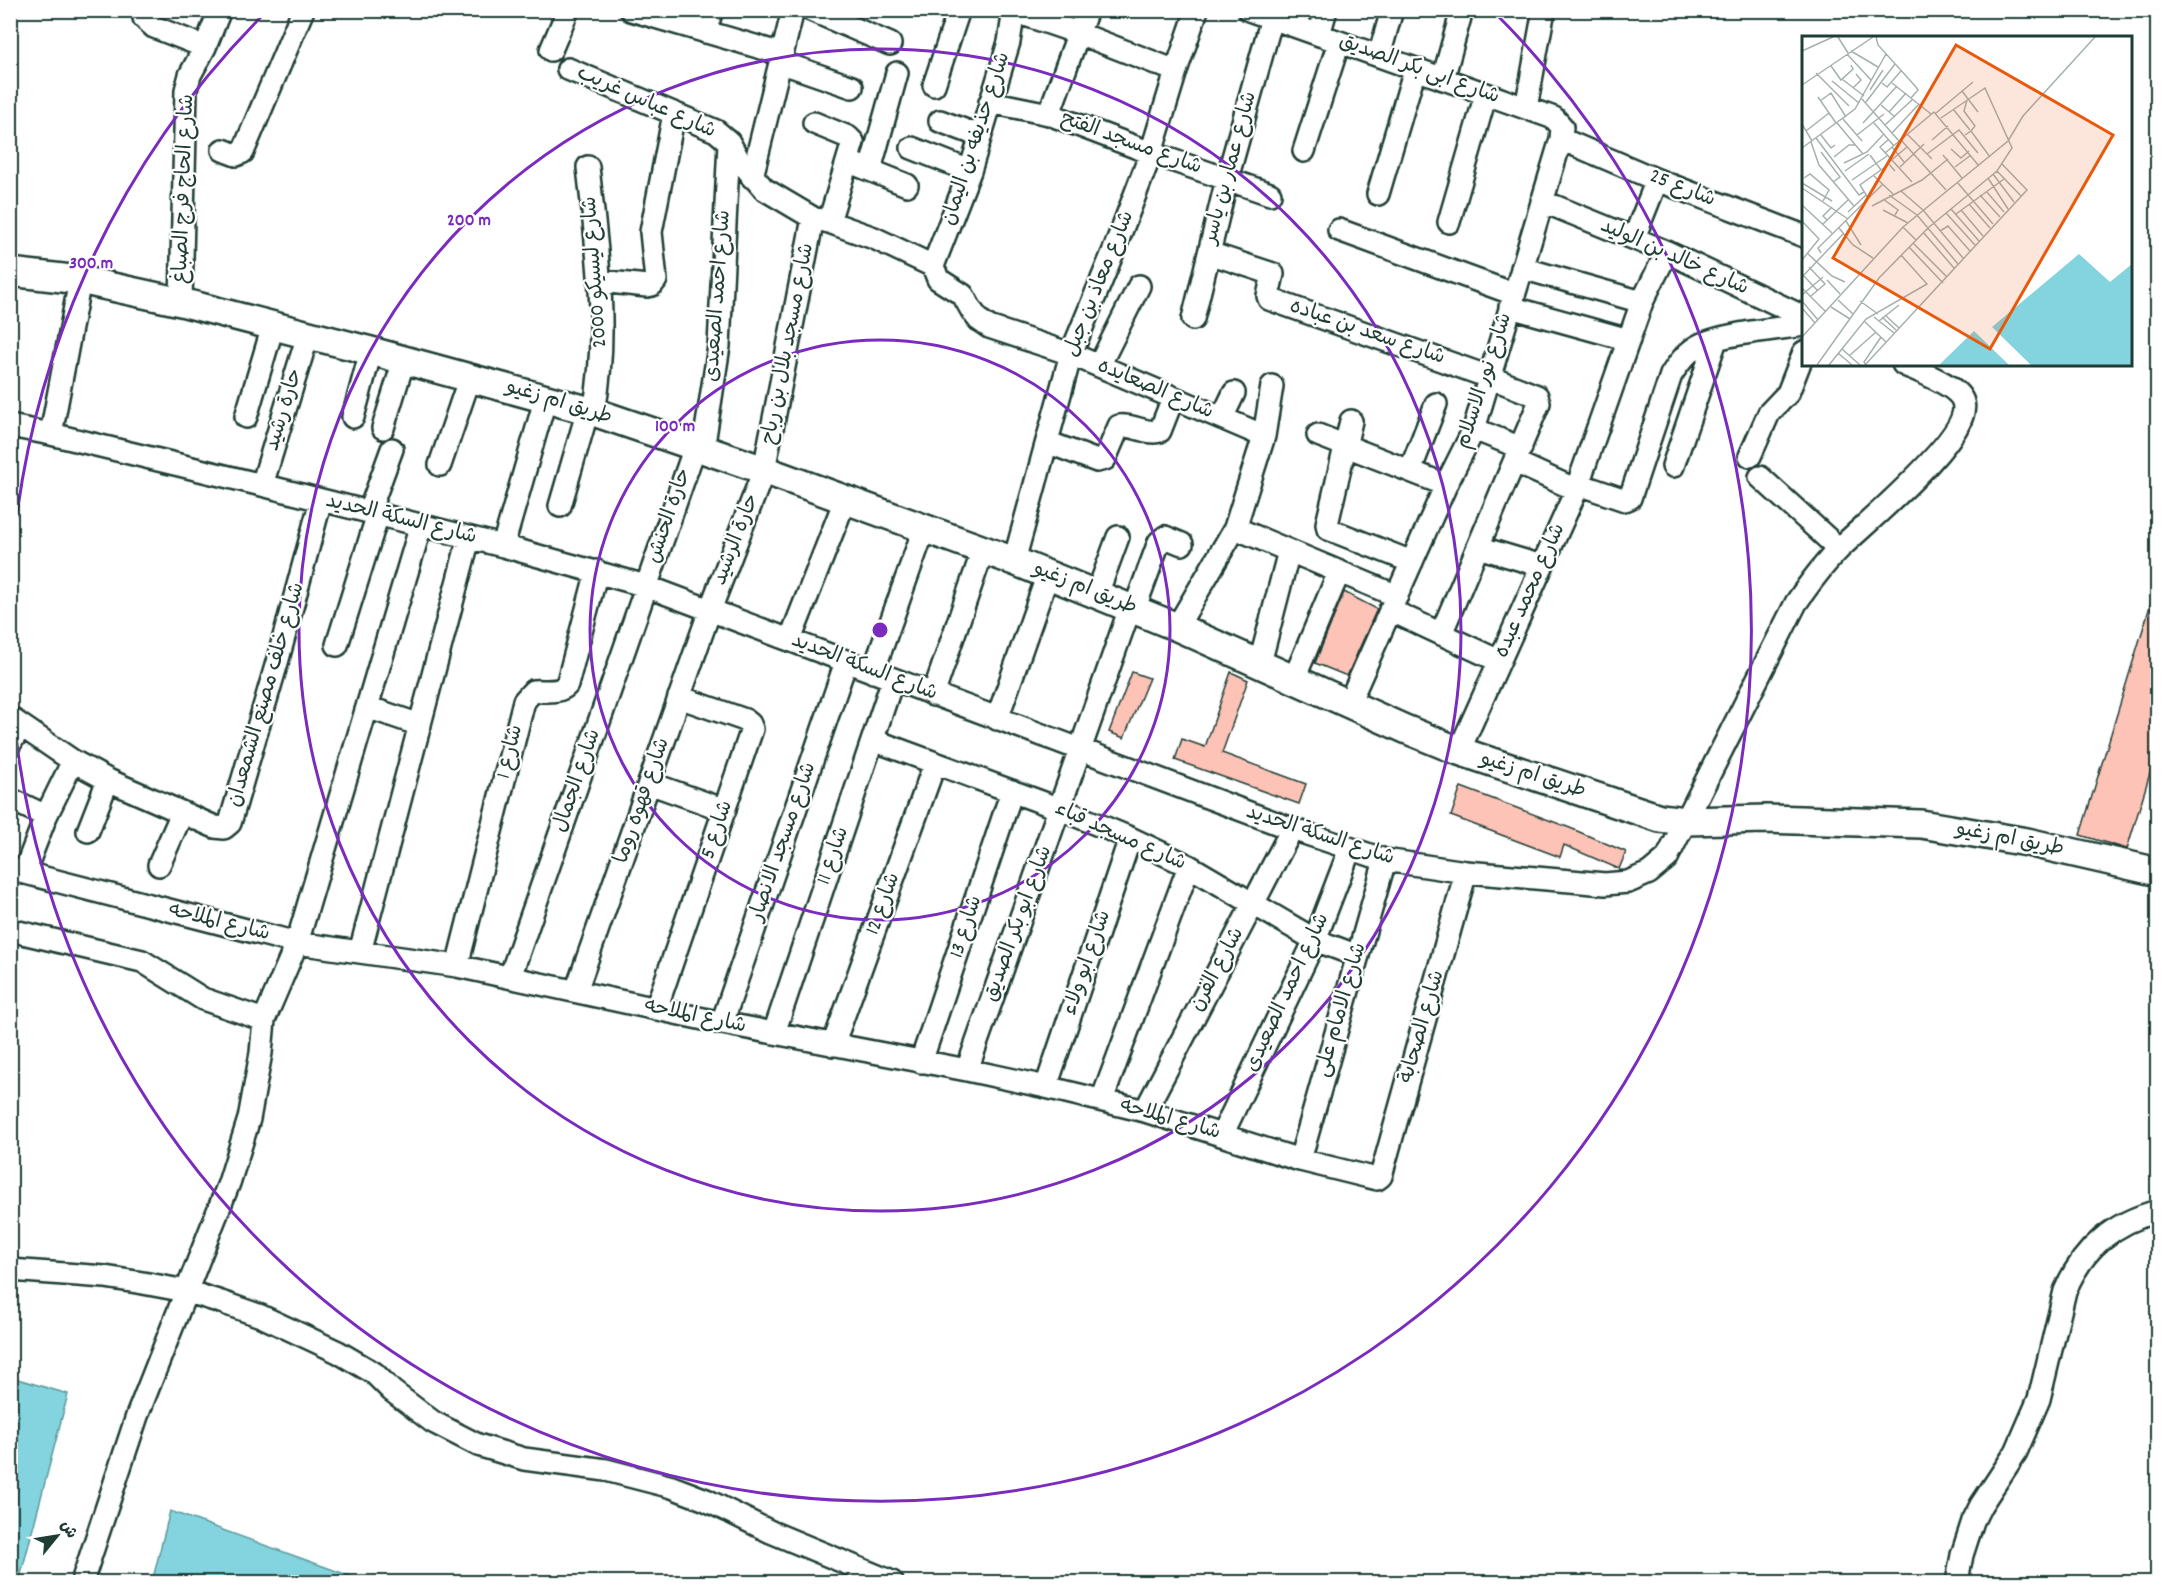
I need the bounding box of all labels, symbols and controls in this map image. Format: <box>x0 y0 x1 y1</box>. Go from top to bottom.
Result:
street label: شارع ابى بكر الصديق <box>1334 27 1504 113</box>
inset map <box>1802 36 2132 366</box>
street label: شارع حذيفه بن اليمان <box>935 48 1019 230</box>
street label: شارع عباس غريب <box>572 59 720 147</box>
street label: شارع عمار بن ياسر <box>1196 88 1266 250</box>
street label: شارع الحاج فرج الصباغ <box>167 94 203 284</box>
street label: شارع مسجد الفتح <box>1056 105 1206 183</box>
street label: شارع 25 <box>1644 162 1720 216</box>
street label: شارع ليسيكو 2000 <box>576 195 616 349</box>
street label: شارع معاذ بن جبل <box>1057 206 1143 362</box>
text: 200 m <box>447 209 491 234</box>
street label: شارع احمد الصعيدى <box>698 209 740 383</box>
street label: شارع خالد بن الوليد <box>1595 212 1753 304</box>
street label: شارع مسجد بلال بن رباح <box>755 241 823 447</box>
text: 300 m <box>69 252 113 277</box>
street label: شارع سعد بن عباده <box>1285 292 1449 374</box>
street label: شارع نور الاسلام <box>1449 309 1521 453</box>
street label: شارع الصعايده <box>1092 352 1218 428</box>
street label: حارة رشيد <box>258 365 312 455</box>
street label: طريق ام زغيو <box>500 372 616 433</box>
text: 100 m <box>655 415 695 440</box>
street label: حارة الحنش <box>640 464 700 568</box>
street label: شارع السكة الحديد <box>322 487 480 553</box>
street label: حارة الرشيد <box>706 490 768 590</box>
street label: شارع محمد عبده <box>1488 519 1574 663</box>
street label: طريق ام زغيو <box>1027 554 1141 623</box>
street label: شارع خلف مصنع الشمعدان <box>221 579 313 811</box>
centre of rings <box>870 620 890 640</box>
street label: شارع السكة الحديد <box>787 626 941 710</box>
street label: شارع 1 <box>490 722 532 782</box>
street label: شارع الجمال <box>546 725 610 837</box>
street label: شارع قهوه روما <box>607 734 679 868</box>
street label: طريق ام زغيو <box>1474 744 1590 807</box>
street label: شارع مسجد الانصار <box>742 758 825 927</box>
street label: شارع مسجد قباء <box>1050 795 1190 879</box>
street label: شارع 5 <box>694 797 742 863</box>
street label: شارع السكة الحديد <box>1242 798 1398 874</box>
street label: طريق ام زغيو <box>1952 814 2067 865</box>
street label: شارع 11 <box>810 823 858 889</box>
street label: شارع ابو بكر الصديق <box>977 842 1061 1006</box>
street label: شارع 12 <box>859 869 909 939</box>
street label: شارع 13 <box>943 892 991 962</box>
street label: شارع الملاحه <box>165 896 273 950</box>
street label: شارع ابو ولاء <box>1056 907 1120 1019</box>
street label: شارع احمد الصعيدى <box>1238 909 1338 1077</box>
street label: شارع الفرن <box>1183 923 1253 1017</box>
street label: شارع الامام على <box>1309 939 1375 1081</box>
street label: شارع الصحابة <box>1393 967 1453 1087</box>
street label: شارع الملاحه <box>641 992 749 1042</box>
street label: شارع الملاحه <box>1116 1091 1224 1149</box>
north arrow <box>27 1506 87 1566</box>
text: ش <box>53 1516 82 1543</box>

